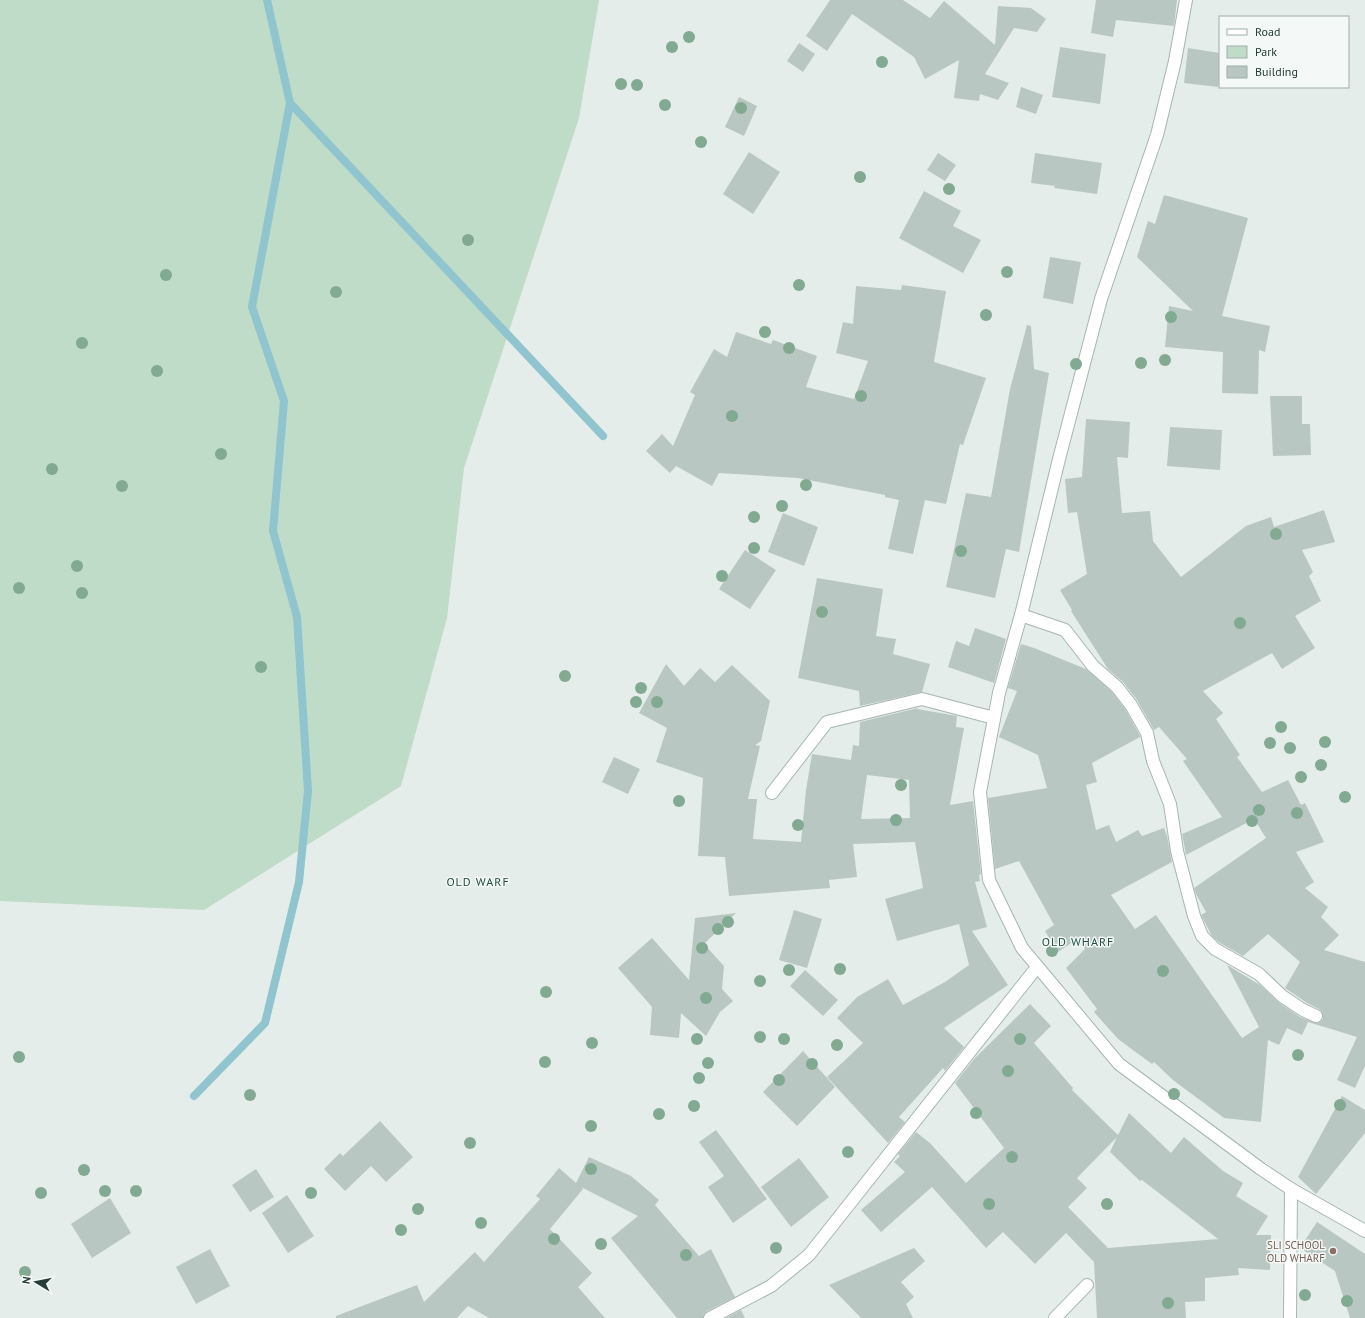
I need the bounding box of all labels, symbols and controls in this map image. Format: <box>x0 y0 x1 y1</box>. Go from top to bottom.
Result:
legend <box>1219 16 1349 88</box>
text: Road <box>1255 24 1280 39</box>
text: Park <box>1255 44 1277 59</box>
text: Building <box>1255 64 1298 79</box>
district label: OLD WARF <box>446 874 510 889</box>
district label: OLD WHARF <box>1042 934 1114 949</box>
place label: SLI SCHOOL OLD WHARF <box>1267 1238 1325 1265</box>
marker: SLI SCHOOL OLD WHARF <box>1328 1246 1338 1256</box>
north arrow <box>16 1262 56 1302</box>
text: N <box>19 1275 34 1285</box>

